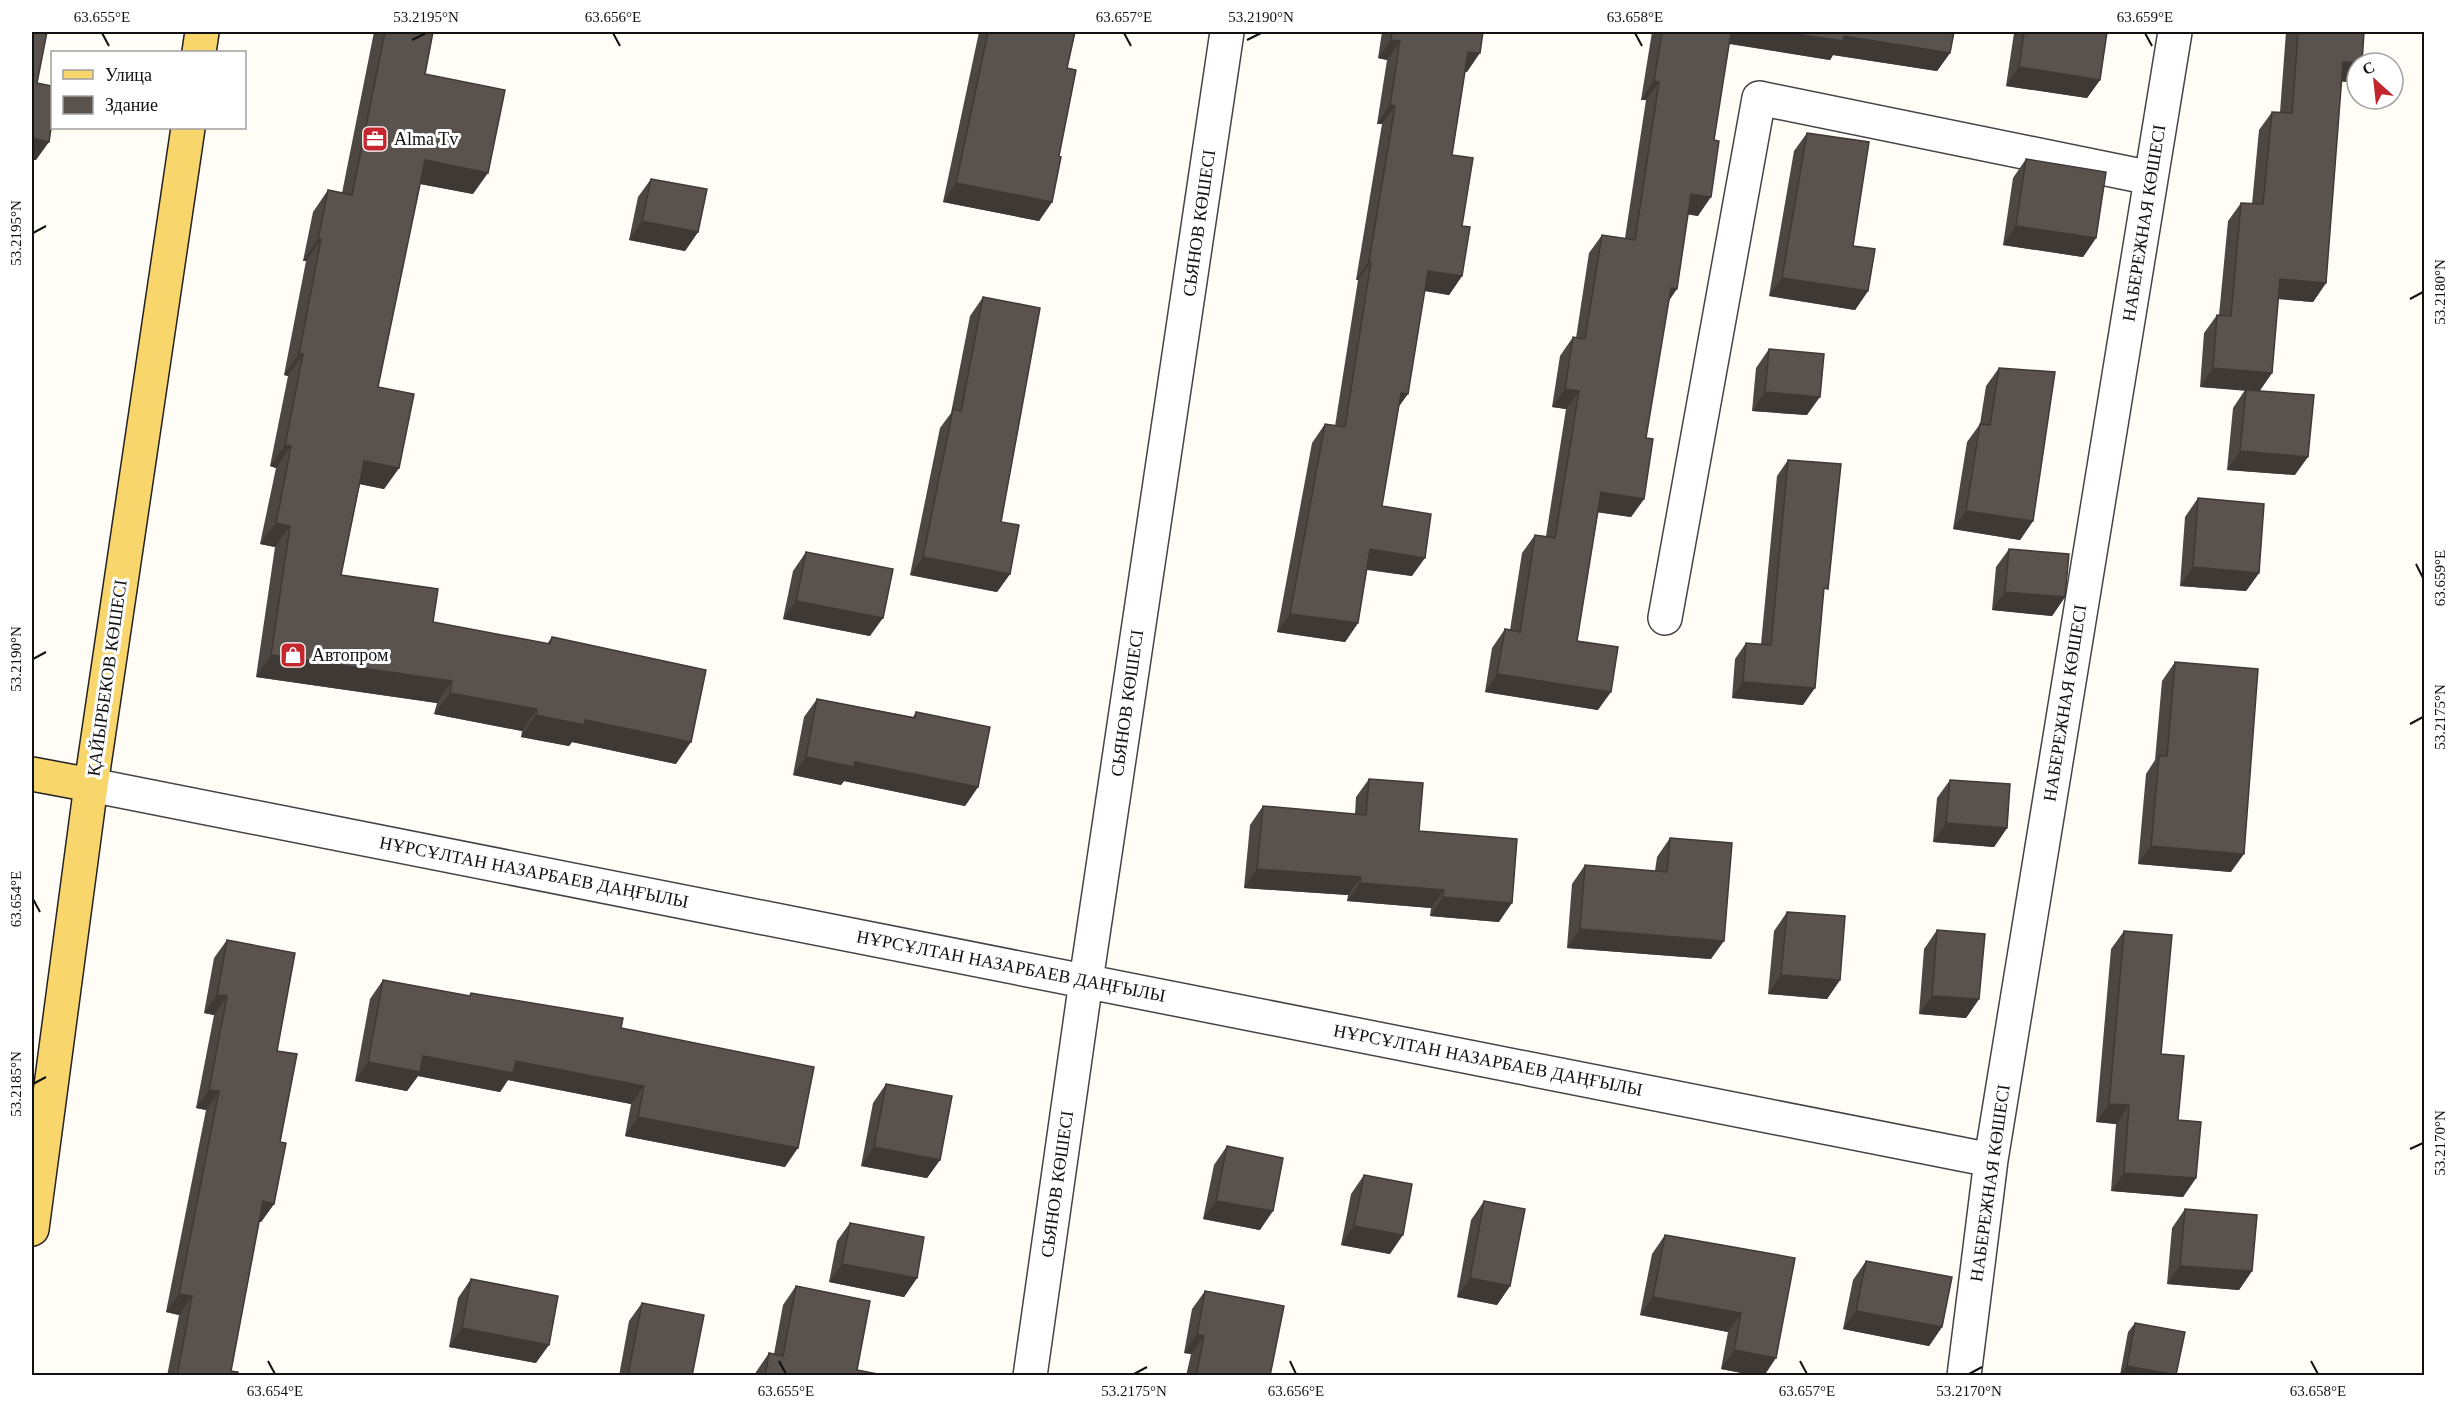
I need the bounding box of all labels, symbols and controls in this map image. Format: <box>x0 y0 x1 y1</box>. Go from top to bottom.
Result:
text: 63.655°E <box>74 9 130 25</box>
text: 53.2195°N <box>393 9 459 25</box>
text: 63.656°E <box>585 9 641 25</box>
text: 63.657°E <box>1096 9 1152 25</box>
text: 53.2190°N <box>1228 9 1294 25</box>
text: 63.658°E <box>1607 9 1663 25</box>
text: 63.659°E <box>2117 9 2173 25</box>
legend <box>51 51 246 129</box>
north arrow <box>2345 51 2405 111</box>
text: С <box>2359 58 2377 78</box>
text: Улица <box>105 65 152 85</box>
text: Здание <box>105 95 158 115</box>
street label: НАБЕРЕЖНАЯ КӨШЕСІ <box>2119 123 2169 323</box>
office icon: Alma Tv <box>360 124 390 154</box>
place label: Alma Tv <box>394 129 458 149</box>
street label: СЬЯНОВ КӨШЕСІ <box>1179 148 1219 298</box>
text: 53.2195°N <box>8 200 24 266</box>
text: 53.2180°N <box>2432 259 2448 325</box>
text: 63.659°E <box>2432 550 2448 606</box>
street label: ҚАЙЫРБЕКОВ КӨШЕСІ <box>83 578 131 778</box>
street label: НАБЕРЕЖНАЯ КӨШЕСІ <box>2040 603 2090 803</box>
text: 53.2190°N <box>8 626 24 692</box>
street label: СЬЯНОВ КӨШЕСІ <box>1107 628 1147 778</box>
shop icon: Автопром <box>278 640 308 670</box>
place label: Автопром <box>312 645 388 665</box>
text: 53.2175°N <box>2432 684 2448 750</box>
street label: НҰРСҰЛТАН НАЗАРБАЕВ ДАҢҒЫЛЫ <box>378 832 691 912</box>
text: 63.654°E <box>8 871 24 927</box>
street label: НҰРСҰЛТАН НАЗАРБАЕВ ДАҢҒЫЛЫ <box>855 926 1168 1006</box>
street label: НҰРСҰЛТАН НАЗАРБАЕВ ДАҢҒЫЛЫ <box>1332 1020 1645 1100</box>
text: 53.2185°N <box>8 1051 24 1117</box>
street label: НАБЕРЕЖНАЯ КӨШЕСІ <box>1966 1083 2014 1283</box>
street label: СЬЯНОВ КӨШЕСІ <box>1037 1109 1077 1259</box>
text: 53.2170°N <box>2432 1110 2448 1176</box>
text: 63.654°E <box>247 1383 303 1399</box>
text: 63.655°E <box>758 1383 814 1399</box>
text: 53.2175°N <box>1101 1383 1167 1399</box>
text: 63.656°E <box>1268 1383 1324 1399</box>
text: 63.657°E <box>1779 1383 1835 1399</box>
text: 53.2170°N <box>1936 1383 2002 1399</box>
text: 63.658°E <box>2290 1383 2346 1399</box>

